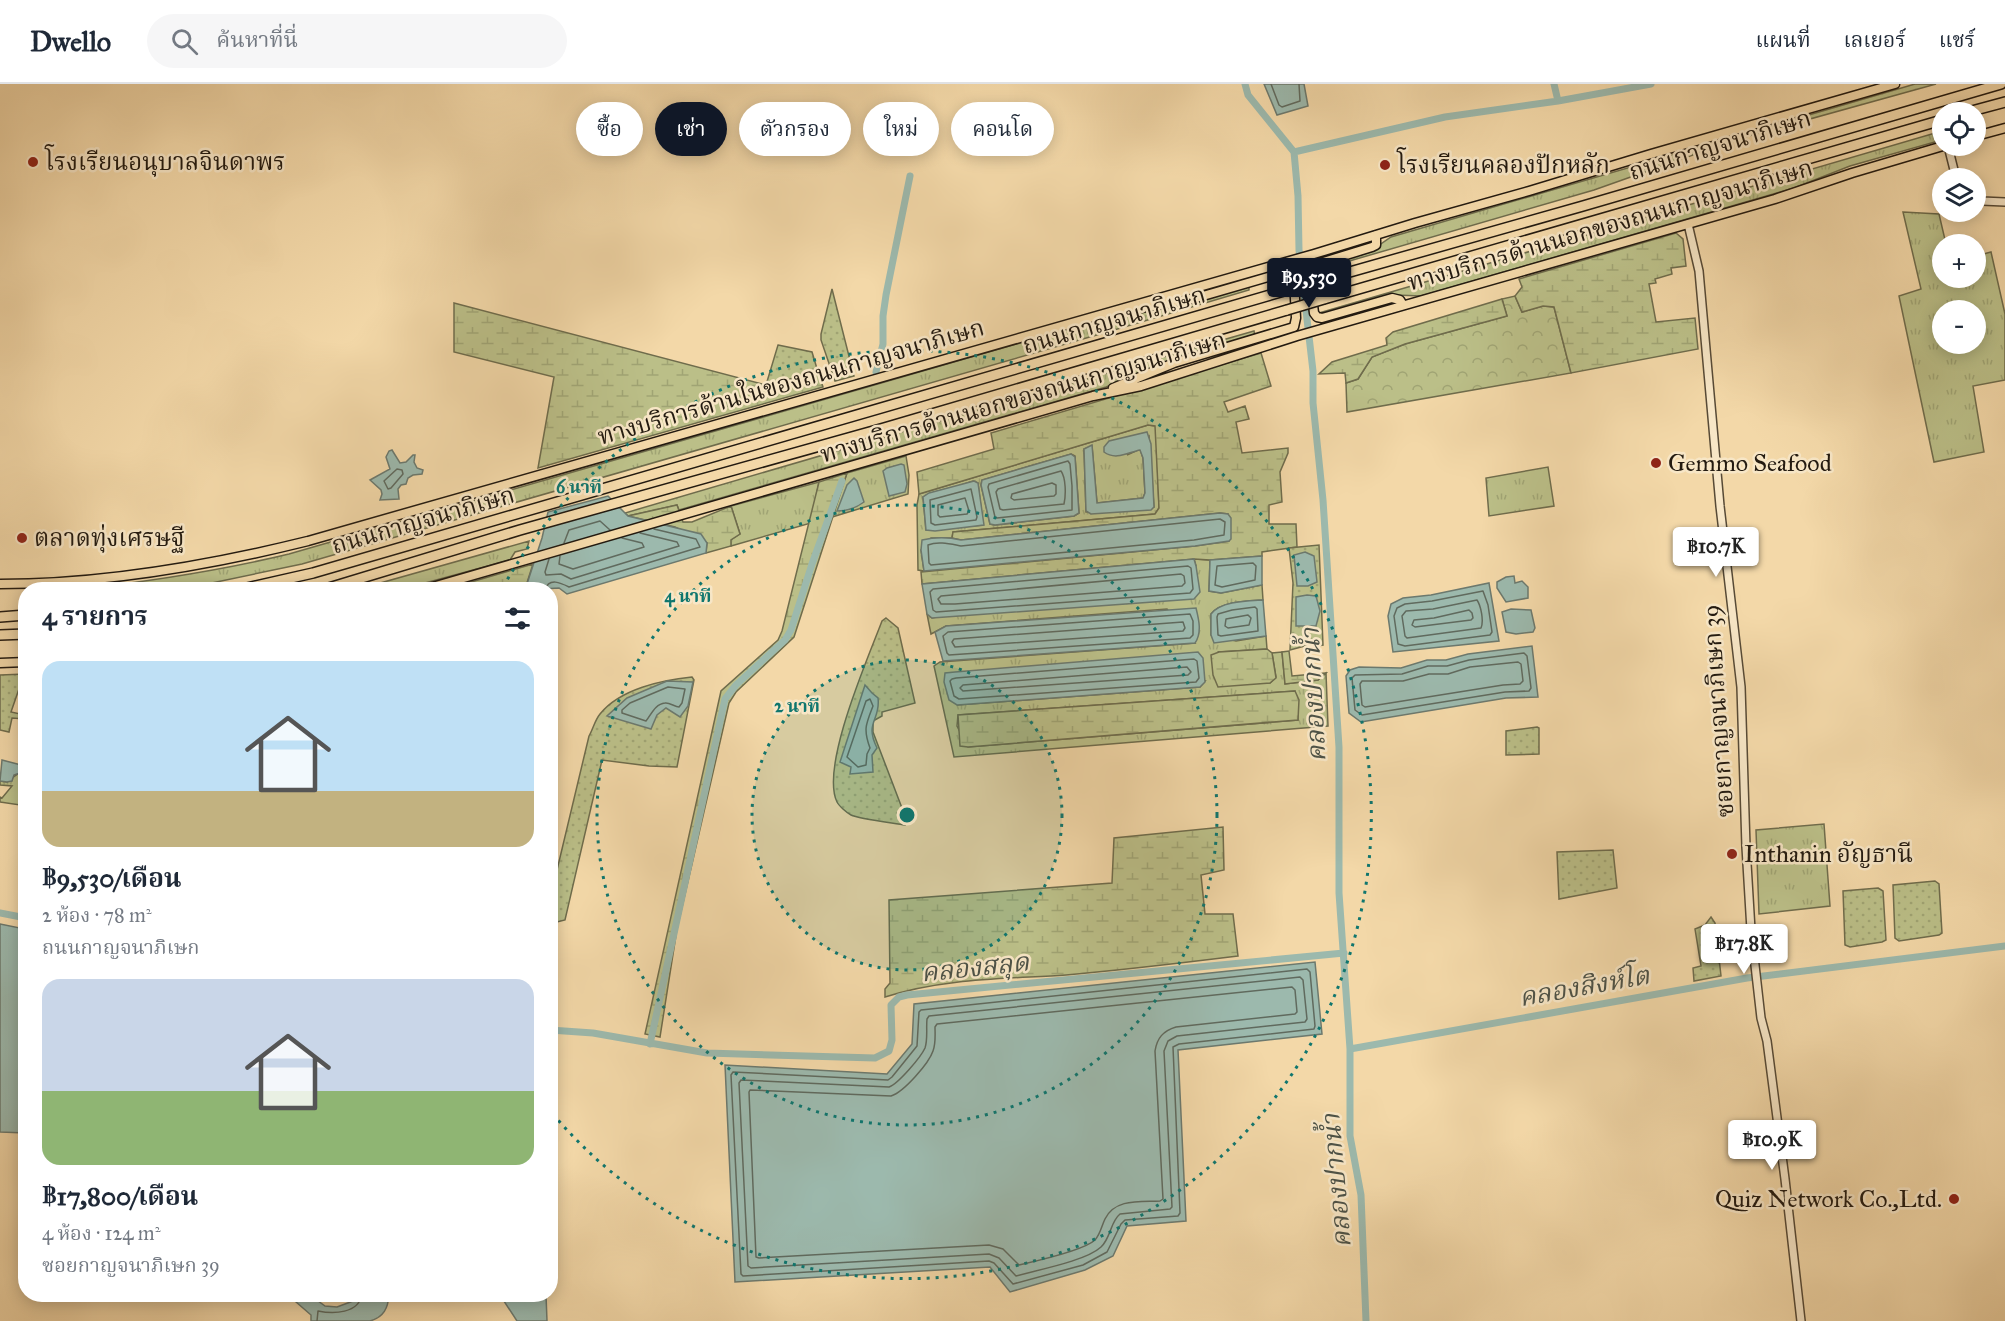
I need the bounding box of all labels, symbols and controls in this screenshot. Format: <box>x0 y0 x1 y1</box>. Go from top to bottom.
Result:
search box <box>147 14 567 68</box>
text: Dwello <box>30 24 111 59</box>
icon: search <box>168 25 201 58</box>
text: ค้นหาที่นี่ <box>216 26 298 53</box>
text: แผนที่ <box>1756 27 1811 53</box>
text: เลเยอร์ <box>1844 27 1906 53</box>
text: แชร์ <box>1939 27 1975 53</box>
chip: ซื้อ <box>576 102 643 156</box>
chip: เช่า <box>655 102 727 156</box>
chip: ตัวกรอง <box>739 102 851 156</box>
chip: ใหม่ <box>863 102 939 156</box>
chip: คอนโด <box>951 102 1054 156</box>
map controls <box>1932 102 1986 354</box>
button: locate <box>1932 102 1986 156</box>
street label: ถนนกาญจนาภิเษก <box>1625 103 1815 187</box>
place label: โรงเรียนอนุบาลจินดาพร <box>44 144 285 177</box>
place label: โรงเรียนคลองปักหลัก <box>1396 147 1610 180</box>
street label: ทางบริการด้านนอกของถนนกาญจนาภิเษก <box>1404 153 1816 297</box>
marker: โรงเรียนอนุบาลจินดาพร <box>26 155 40 169</box>
marker: โรงเรียนคลองปักหลัก <box>1378 158 1392 172</box>
button: layers <box>1932 168 1986 222</box>
button: + <box>1932 234 1986 288</box>
pin: ฿9,530 <box>1260 258 1358 309</box>
text: ฿9,530 <box>1281 265 1337 289</box>
street label: ถนนกาญจนาภิเษก <box>1019 280 1209 360</box>
button: − <box>1932 300 1986 354</box>
street label: ทางบริการด้านในของถนนกาญจนาภิเษก <box>593 309 988 452</box>
street label: ทางบริการด้านนอกของถนนกาญจนาภิเษก <box>817 325 1229 469</box>
place label: Gemmo Seafood <box>1668 448 1832 478</box>
marker: Gemmo Seafood <box>1649 456 1663 470</box>
text: 6 นาที <box>556 476 602 498</box>
street label: ถนนกาญจนาภิเษก <box>328 480 518 560</box>
place label: ตลาดทุ่งเศรษฐี <box>34 523 185 553</box>
pin: ฿10.7K <box>1667 527 1765 578</box>
marker: ตลาดทุ่งเศรษฐี <box>15 531 29 545</box>
text: ฿10.7K <box>1687 534 1745 558</box>
text: 4 นาที <box>665 585 711 608</box>
text: 4 รายการ <box>42 600 148 632</box>
icon: filters <box>501 602 534 635</box>
street label: ซอยกาญจนาภิเษก 39 <box>1696 604 1740 818</box>
water label: คลองปากน้ำ <box>1290 626 1332 763</box>
text: 2 นาที <box>774 695 820 717</box>
icon: home <box>234 700 342 808</box>
centre of rings <box>897 805 917 825</box>
place label: Inthanin อัญธานี <box>1744 839 1913 869</box>
marker: Inthanin อัญธานี <box>1725 847 1739 861</box>
text: ฿9,530/เดือน <box>42 862 181 894</box>
text: 2 ห้อง · 78 m² <box>42 903 152 927</box>
pin: ฿17.8K <box>1695 924 1793 975</box>
text: ฿17.8K <box>1715 931 1773 955</box>
text: ถนนกาญจนาภิเษก <box>42 935 200 959</box>
water label: คลองสลุด <box>919 945 1032 990</box>
water label: คลองสิงห์โต <box>1516 957 1652 1013</box>
icon: home <box>234 1018 342 1126</box>
water label: คลองปากน้ำ <box>1311 1112 1358 1250</box>
pin: ฿10.9K <box>1723 1120 1821 1171</box>
text: ฿10.9K <box>1742 1127 1802 1151</box>
text: ฿17,800/เดือน <box>42 1180 198 1212</box>
place label: Quiz Network Co.,Ltd. <box>1715 1184 1942 1214</box>
marker: Quiz Network Co.,Ltd. <box>1947 1192 1961 1206</box>
text: 4 ห้อง · 124 m² <box>42 1221 160 1245</box>
text: ซอยกาญจนาภิเษก 39 <box>42 1253 220 1277</box>

